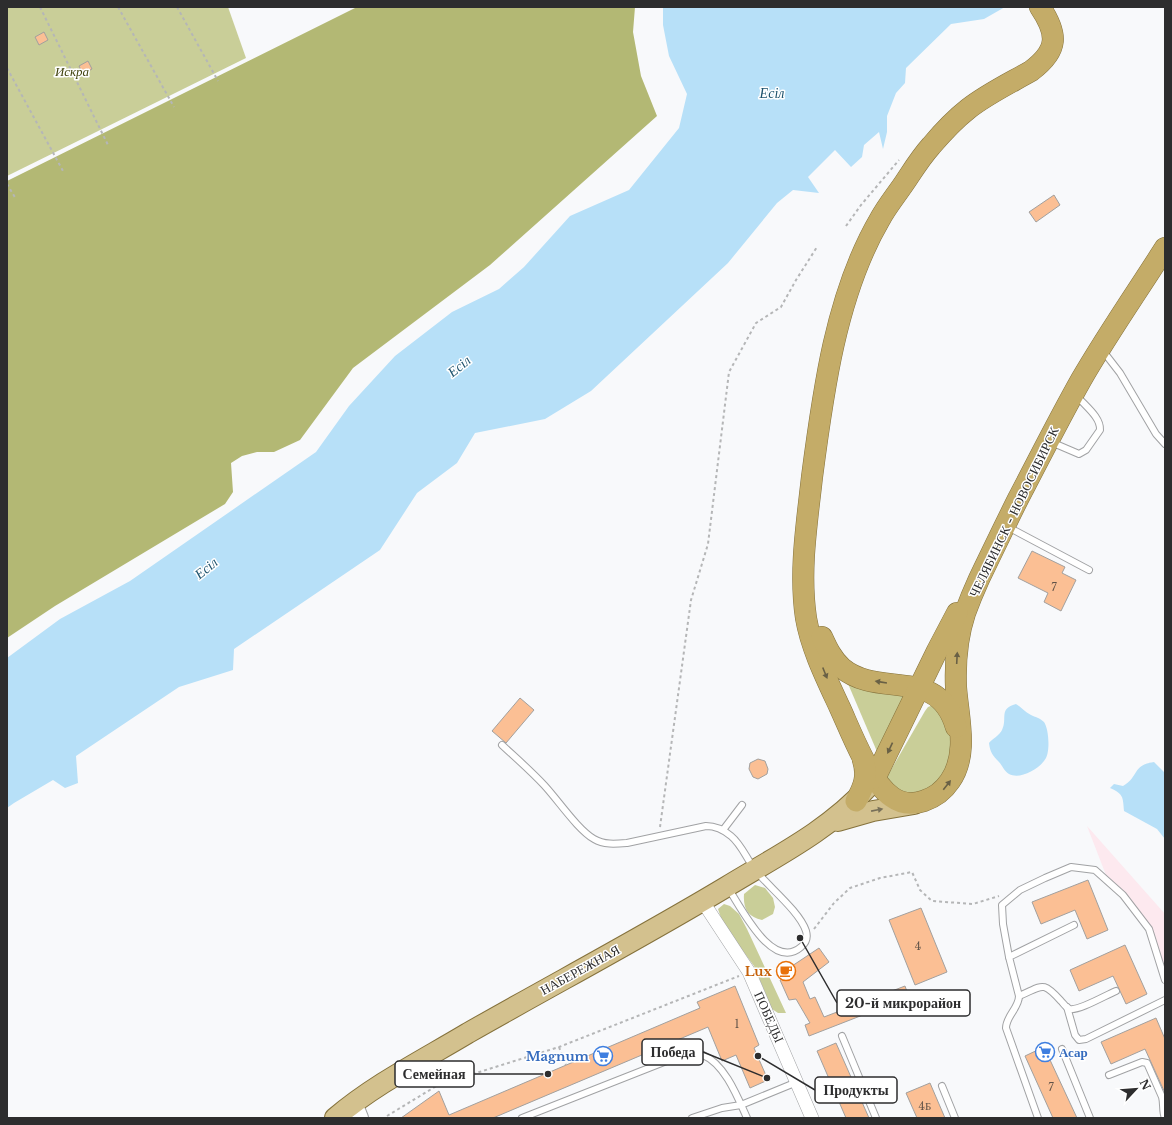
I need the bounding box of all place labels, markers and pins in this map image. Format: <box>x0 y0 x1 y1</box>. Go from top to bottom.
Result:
cafe icon: Lux <box>775 960 797 982</box>
place label: Lux <box>745 963 773 980</box>
callout: 20-й микрорайон <box>837 990 970 1016</box>
callout: Победа <box>642 1039 703 1065</box>
supermarket icon: Асар <box>1034 1041 1056 1063</box>
place label: Асар <box>1059 1044 1088 1061</box>
supermarket icon: Magnum <box>592 1045 614 1067</box>
place label: Magnum <box>526 1048 590 1065</box>
callout: Семейная <box>395 1061 474 1087</box>
callout: Продукты <box>815 1077 897 1103</box>

